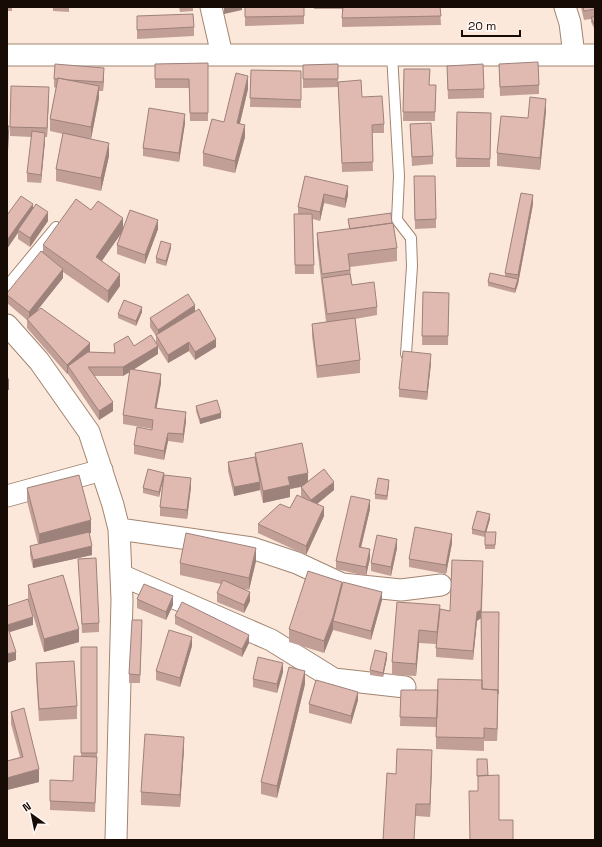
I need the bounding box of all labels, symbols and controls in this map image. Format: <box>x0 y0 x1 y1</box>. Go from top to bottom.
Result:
scale bar <box>462 12 520 38</box>
text: 20 m <box>468 18 496 34</box>
north arrow <box>12 795 52 835</box>
text: N <box>20 799 33 814</box>

